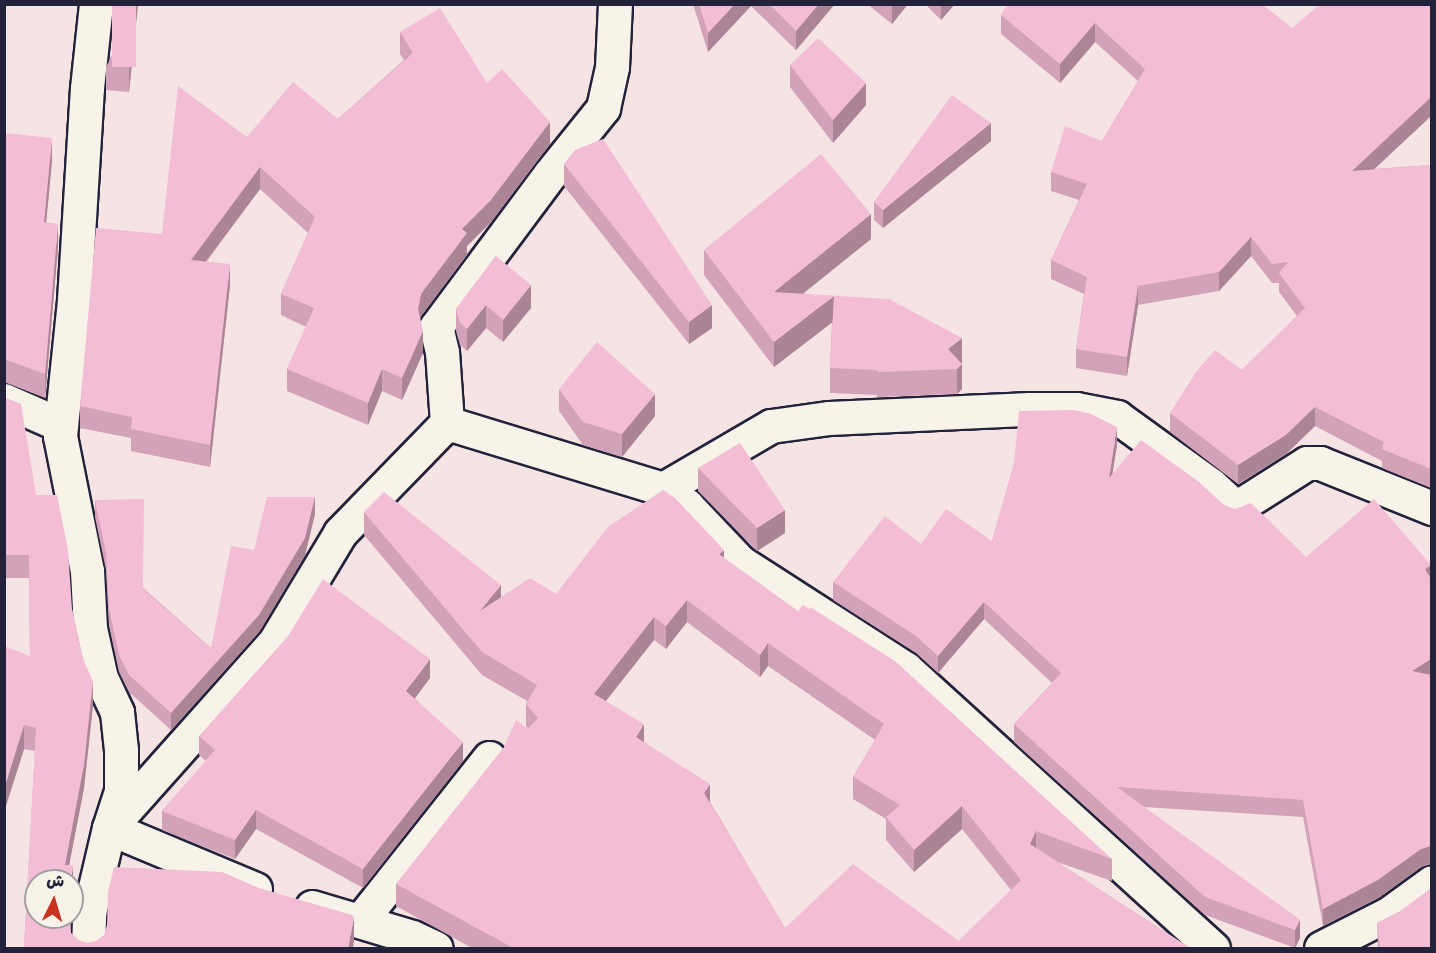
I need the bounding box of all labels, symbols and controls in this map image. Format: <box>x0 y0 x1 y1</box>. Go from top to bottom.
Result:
north arrow <box>24 869 84 929</box>
text: ش <box>46 870 65 895</box>

